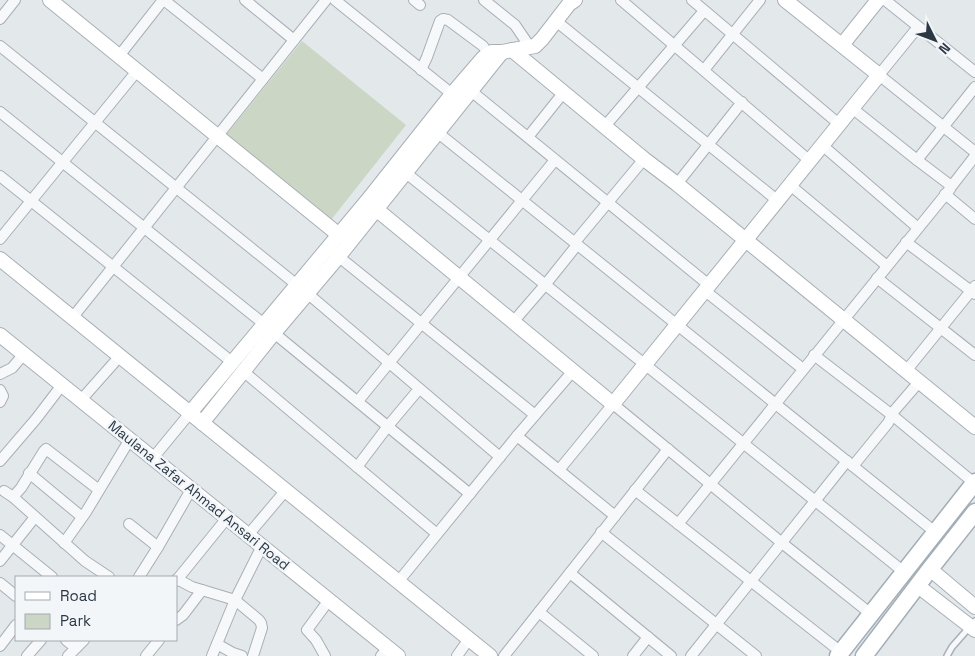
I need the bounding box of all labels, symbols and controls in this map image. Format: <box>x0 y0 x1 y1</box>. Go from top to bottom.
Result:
north arrow <box>910 15 960 65</box>
text: N <box>935 39 954 58</box>
street label: Maulana Zafar Ahmad Ansari Road <box>105 416 293 574</box>
legend <box>15 576 178 641</box>
text: Road <box>60 586 97 605</box>
text: Park <box>60 611 91 630</box>

